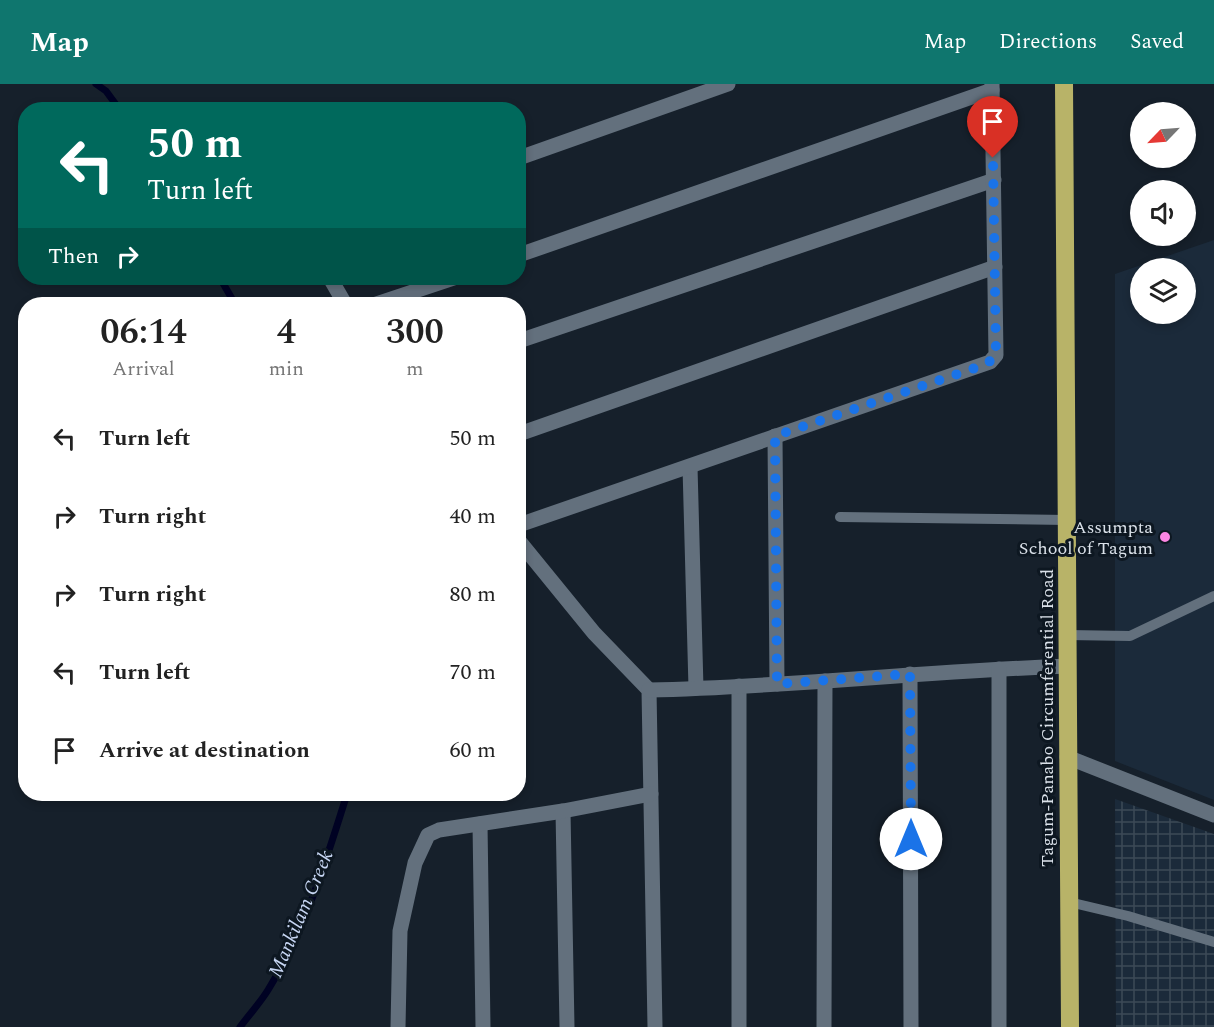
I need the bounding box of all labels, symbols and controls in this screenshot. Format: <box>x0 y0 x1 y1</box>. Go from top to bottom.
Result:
text: Map <box>30 21 89 64</box>
text: Map <box>924 26 966 58</box>
text: Directions <box>999 26 1097 58</box>
text: Saved <box>1130 26 1184 58</box>
pin <box>967 96 1018 158</box>
north arrow <box>1130 102 1196 168</box>
map controls <box>1130 102 1196 324</box>
icon: arrive <box>976 105 1009 138</box>
text: 50 m <box>147 113 242 176</box>
icon: left <box>48 126 126 204</box>
text: Turn left <box>147 170 253 212</box>
button: sound <box>1130 180 1196 246</box>
text: Then <box>48 240 99 273</box>
icon: right <box>111 240 144 273</box>
button: layers <box>1130 258 1196 324</box>
text: 06:14 <box>100 305 187 360</box>
text: 4 <box>277 305 296 360</box>
text: 300 <box>386 305 444 360</box>
text: Arrival <box>112 354 175 384</box>
text: min <box>269 354 304 384</box>
text: m <box>406 354 424 384</box>
icon: left <box>48 422 81 455</box>
text: Turn left <box>99 422 191 455</box>
text: 50 m <box>450 422 496 455</box>
icon: right <box>48 500 81 533</box>
text: Turn right <box>99 500 206 533</box>
text: 40 m <box>450 500 496 533</box>
place label: Assumpta School of Tagum <box>1019 514 1153 562</box>
marker: Assumpta School of Tagum <box>1158 530 1172 544</box>
street label: Tagum-Panabo Circumferential Road <box>1034 569 1061 867</box>
icon: right <box>48 578 81 611</box>
text: Turn right <box>99 578 206 611</box>
text: 80 m <box>450 578 496 611</box>
icon: left <box>48 656 81 689</box>
text: Turn left <box>99 656 191 689</box>
text: 70 m <box>450 656 496 689</box>
icon: arrive <box>48 734 81 767</box>
text: Arrive at destination <box>99 734 310 767</box>
text: 60 m <box>450 734 496 767</box>
position arrow <box>879 807 943 871</box>
water label: Mankilam Creek <box>261 845 342 983</box>

